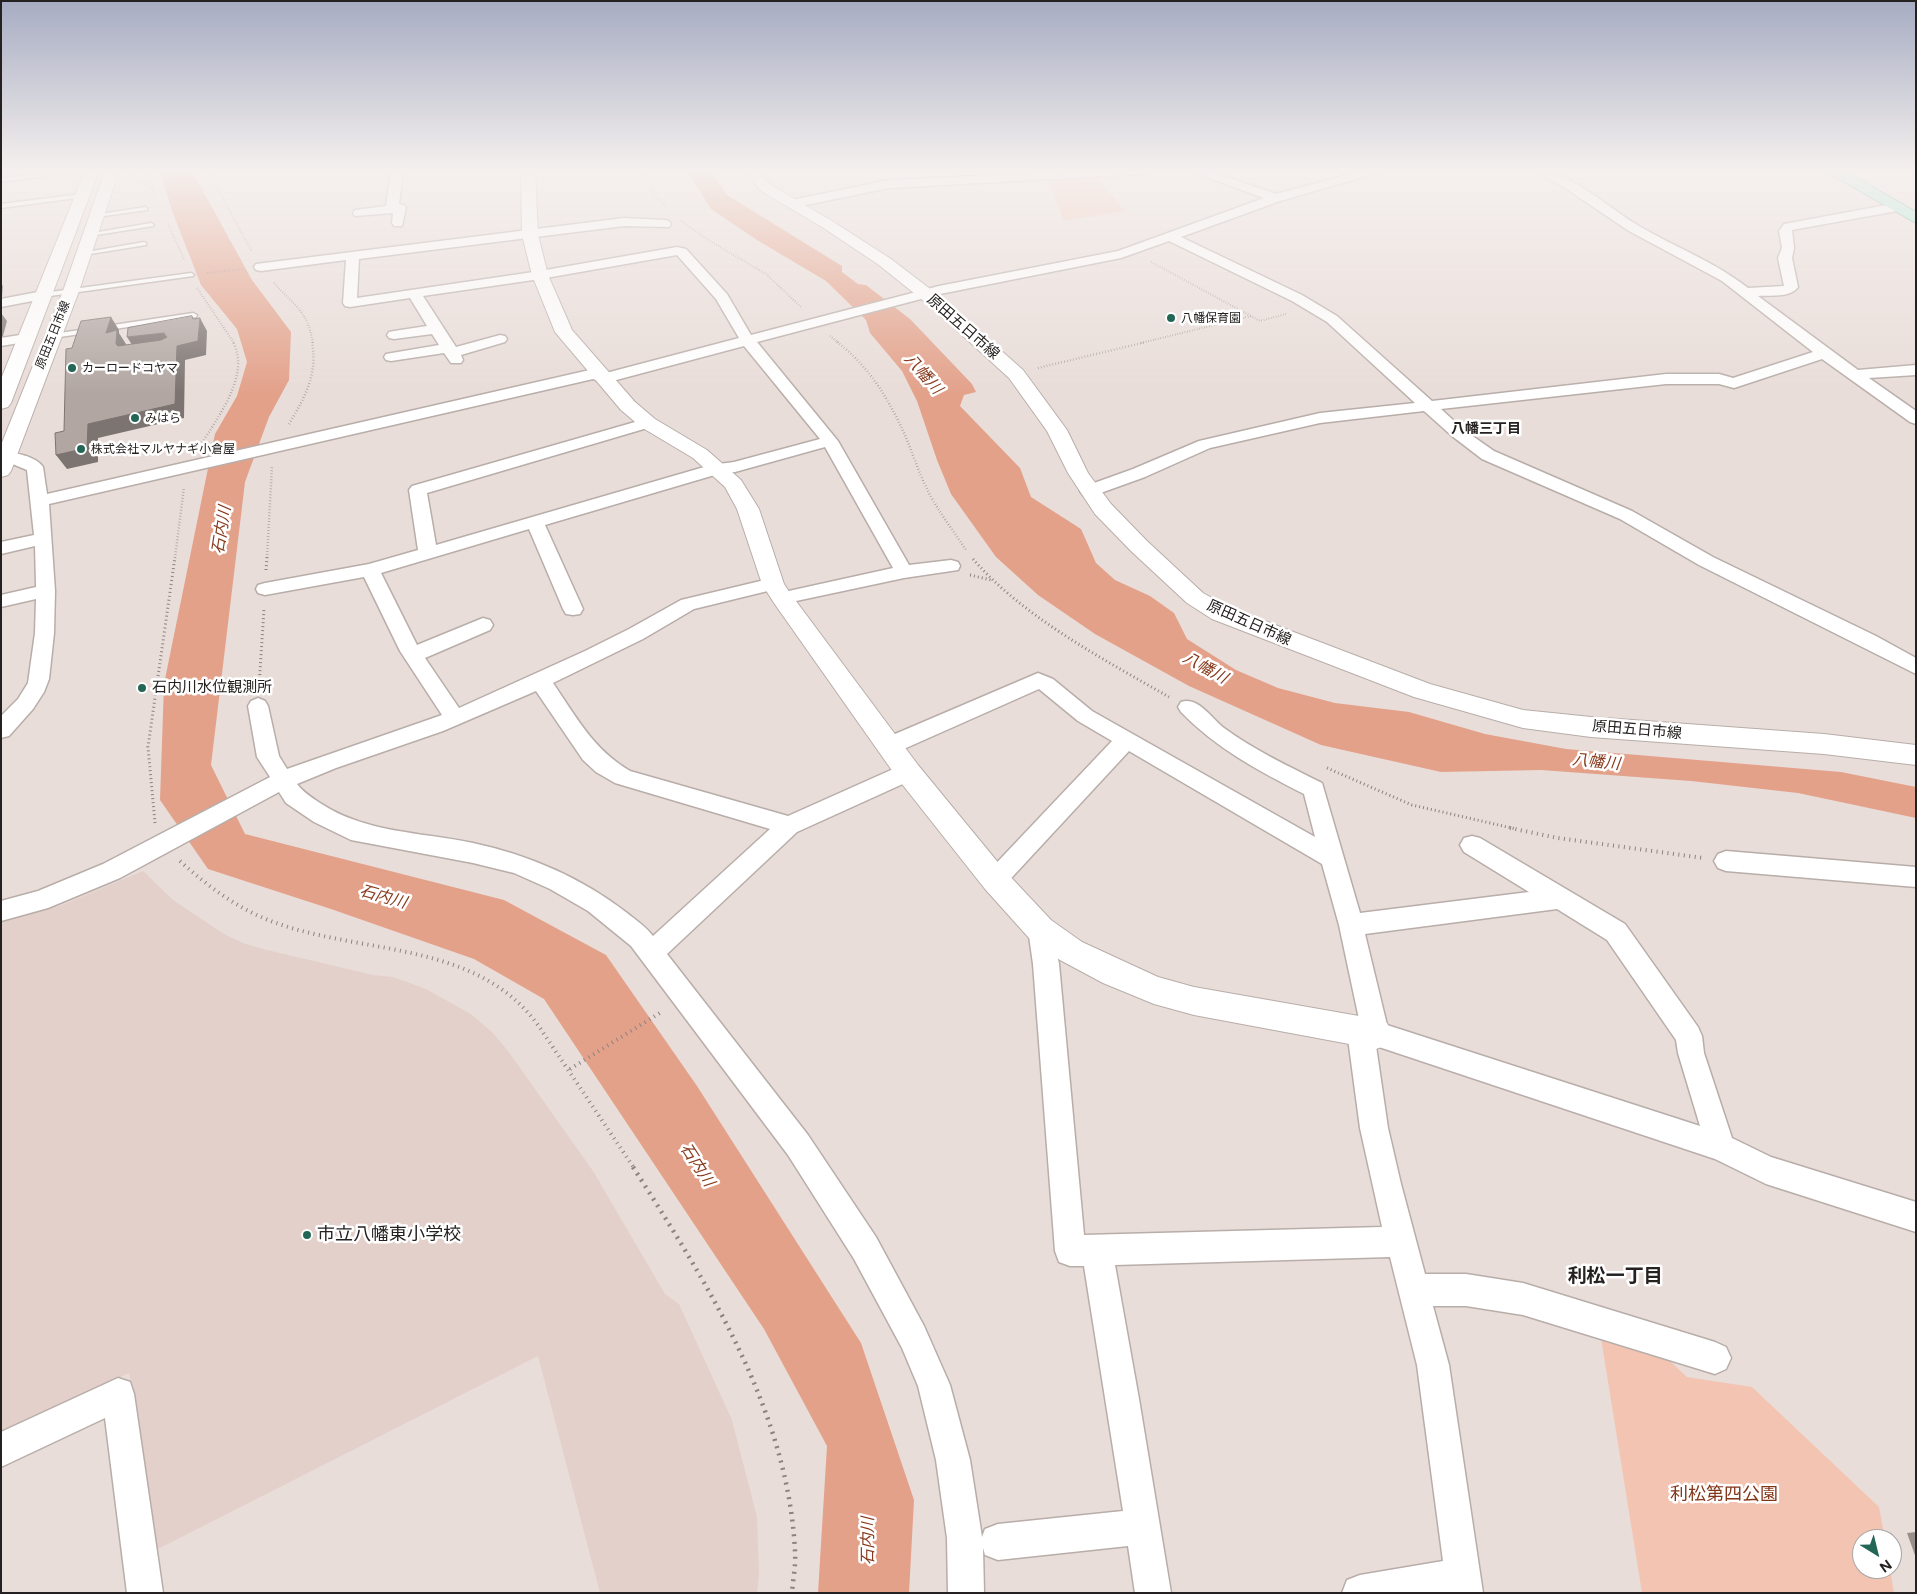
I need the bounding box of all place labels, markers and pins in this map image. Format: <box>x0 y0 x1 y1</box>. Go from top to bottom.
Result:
place label: 八幡保育園 <box>1181 311 1241 325</box>
marker: 八幡保育園 <box>1165 312 1177 324</box>
place label: カーロードコヤマ <box>82 361 178 375</box>
marker: カーロードコヤマ <box>66 362 78 374</box>
place label: みはら <box>145 411 181 425</box>
marker: みはら <box>129 412 141 424</box>
place label: 株式会社マルヤナギ小倉屋 <box>91 442 235 456</box>
marker: 株式会社マルヤナギ小倉屋 <box>75 443 87 455</box>
place label: 石内川水位観測所 <box>152 679 272 697</box>
marker: 石内川水位観測所 <box>136 682 148 694</box>
place label: 市立八幡東小学校 <box>317 1224 461 1246</box>
marker: 市立八幡東小学校 <box>301 1229 313 1241</box>

